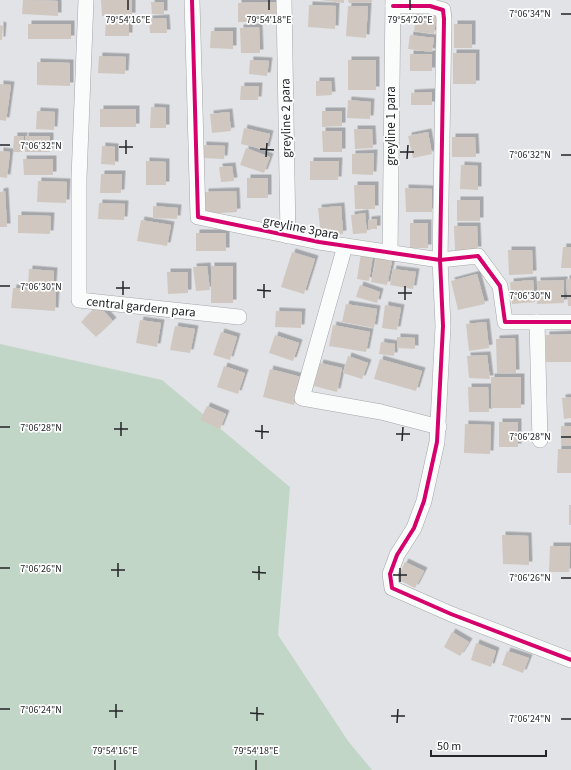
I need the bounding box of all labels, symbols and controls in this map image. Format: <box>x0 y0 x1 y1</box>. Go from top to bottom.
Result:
text: 7°06'34"N <box>509 7 551 21</box>
text: 79°54'16"E <box>105 13 151 27</box>
text: 79°54'18"E <box>246 13 292 27</box>
text: 79°54'20"E <box>387 13 433 27</box>
street label: greyline 2 para <box>276 78 296 158</box>
street label: greyline 1 para <box>382 86 400 166</box>
text: 7°06'32"N <box>20 139 62 153</box>
text: 7°06'32"N <box>509 148 551 162</box>
street label: greyline 3para <box>261 212 341 244</box>
text: 7°06'30"N <box>20 280 62 294</box>
text: 7°06'30"N <box>509 289 551 303</box>
street label: central gardern para <box>85 292 197 322</box>
text: 7°06'28"N <box>20 421 62 435</box>
text: 7°06'28"N <box>509 430 551 444</box>
text: 7°06'26"N <box>20 562 62 576</box>
text: 7°06'26"N <box>509 571 551 585</box>
text: 7°06'24"N <box>20 703 62 717</box>
text: 7°06'24"N <box>509 712 551 726</box>
scale bar <box>431 732 546 758</box>
text: 50 m <box>437 738 461 755</box>
text: 79°54'16"E <box>92 744 138 758</box>
text: 79°54'18"E <box>233 744 279 758</box>

